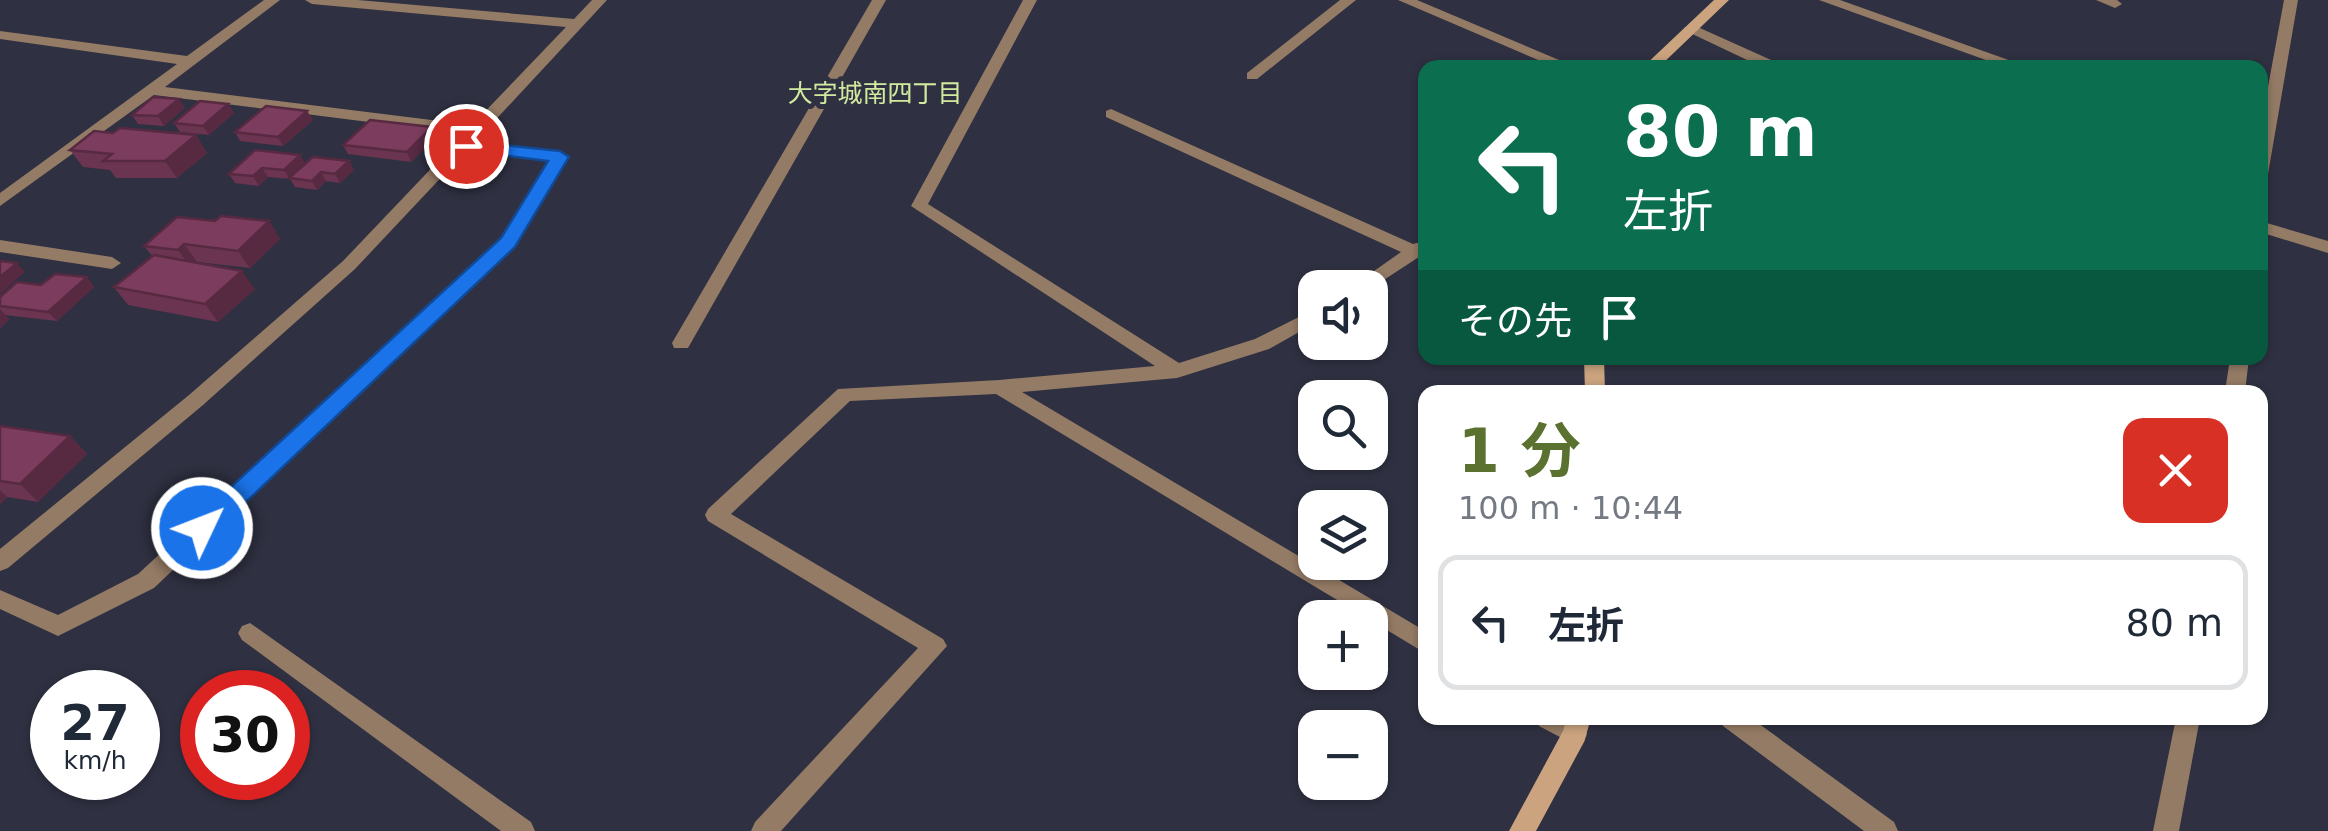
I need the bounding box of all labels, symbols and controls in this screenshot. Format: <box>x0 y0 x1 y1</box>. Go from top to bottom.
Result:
district label: 大字城南四丁目 <box>787 79 963 108</box>
text: 80 m <box>1623 91 1818 173</box>
icon: left <box>1458 100 1588 230</box>
pin <box>424 104 509 189</box>
icon: arrive <box>439 119 494 174</box>
text: 左折 <box>1623 185 1713 238</box>
map controls <box>1298 270 1388 800</box>
button: sound <box>1298 270 1388 360</box>
icon: arrive <box>1592 290 1647 345</box>
text: その先 <box>1458 299 1572 343</box>
button: search <box>1298 380 1388 470</box>
text: 1 分 <box>1458 416 1581 486</box>
button: close <box>2123 418 2228 523</box>
position arrow <box>150 476 254 580</box>
text: 100 m · 10:44 <box>1458 489 1683 527</box>
button: layers <box>1298 490 1388 580</box>
icon: left <box>1463 595 1518 650</box>
button: + <box>1298 600 1388 690</box>
text: 80 m <box>2126 601 2223 645</box>
text: 左折 <box>1548 604 1624 648</box>
speed limit sign: 30 <box>180 670 310 800</box>
text: 27 <box>60 694 130 752</box>
button: − <box>1298 710 1388 800</box>
text: km/h <box>63 746 127 775</box>

